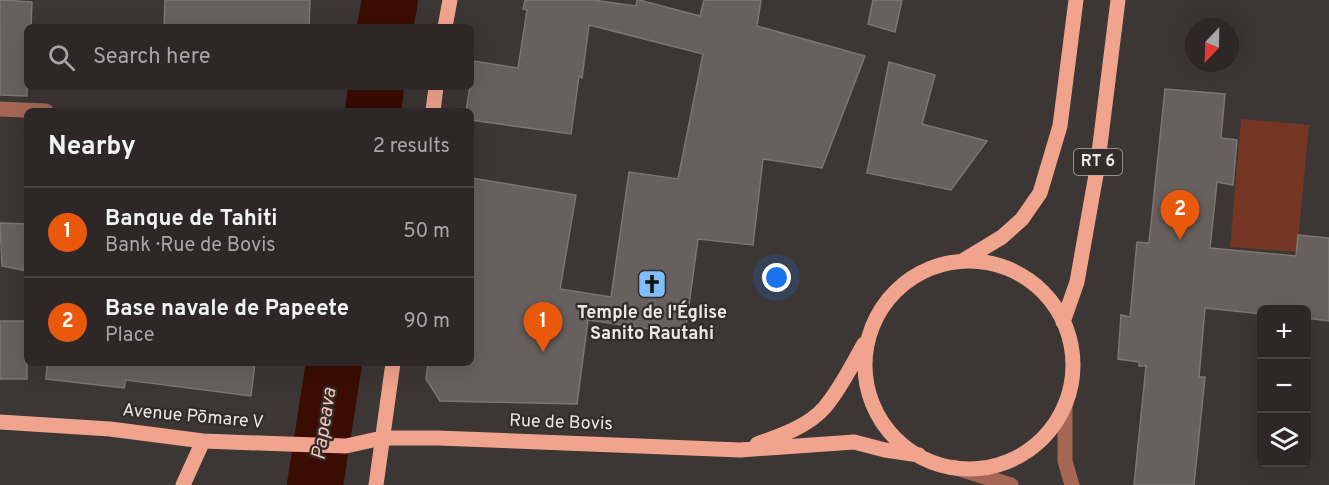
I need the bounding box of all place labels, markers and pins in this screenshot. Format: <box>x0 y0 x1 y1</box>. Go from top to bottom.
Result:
pin: 2 <box>1160 190 1200 240</box>
church icon: Temple de l'Église Sanito Rautahi <box>636 268 668 300</box>
place label: Temple de l'Église Sanito Rautahi <box>577 300 727 346</box>
pin: 1 <box>524 302 562 352</box>

